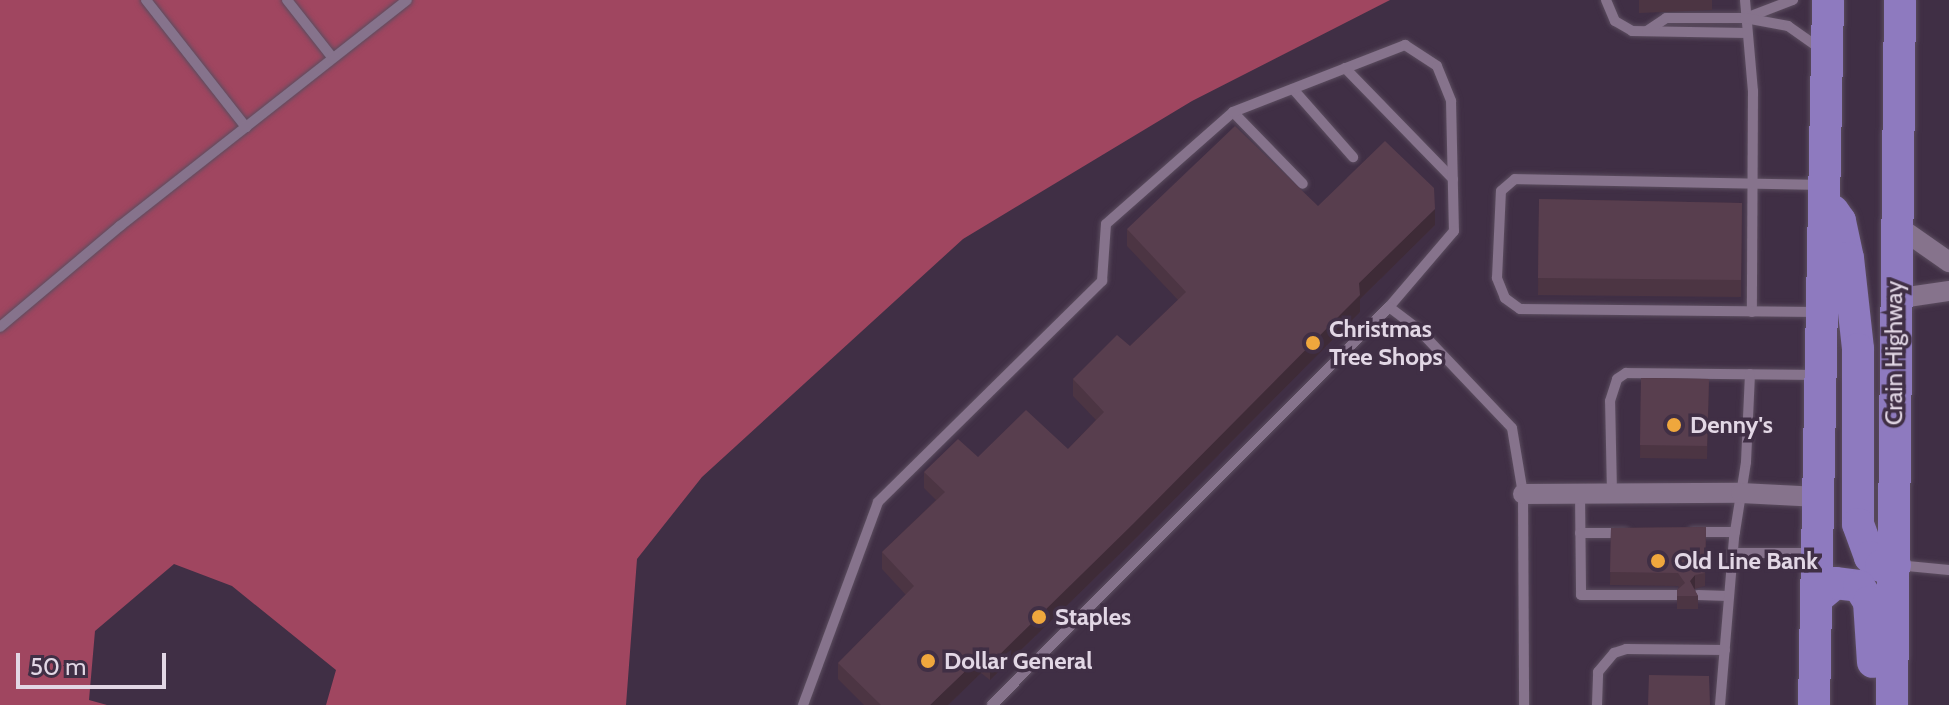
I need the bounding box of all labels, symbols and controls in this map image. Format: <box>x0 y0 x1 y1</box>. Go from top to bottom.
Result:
street label: Crain Highway <box>1880 281 1908 425</box>
place label: Christmas Tree Shops <box>1329 315 1443 371</box>
marker: Christmas Tree Shops <box>1304 334 1322 352</box>
place label: Denny's <box>1690 411 1773 439</box>
marker: Denny's <box>1665 416 1683 434</box>
place label: Old Line Bank <box>1674 547 1818 575</box>
marker: Old Line Bank <box>1649 552 1667 570</box>
place label: Staples <box>1055 603 1131 631</box>
marker: Staples <box>1030 608 1048 626</box>
scale bar <box>20 637 170 687</box>
place label: Dollar General <box>944 647 1093 675</box>
text: 50 m <box>30 652 86 681</box>
marker: Dollar General <box>919 652 937 670</box>

